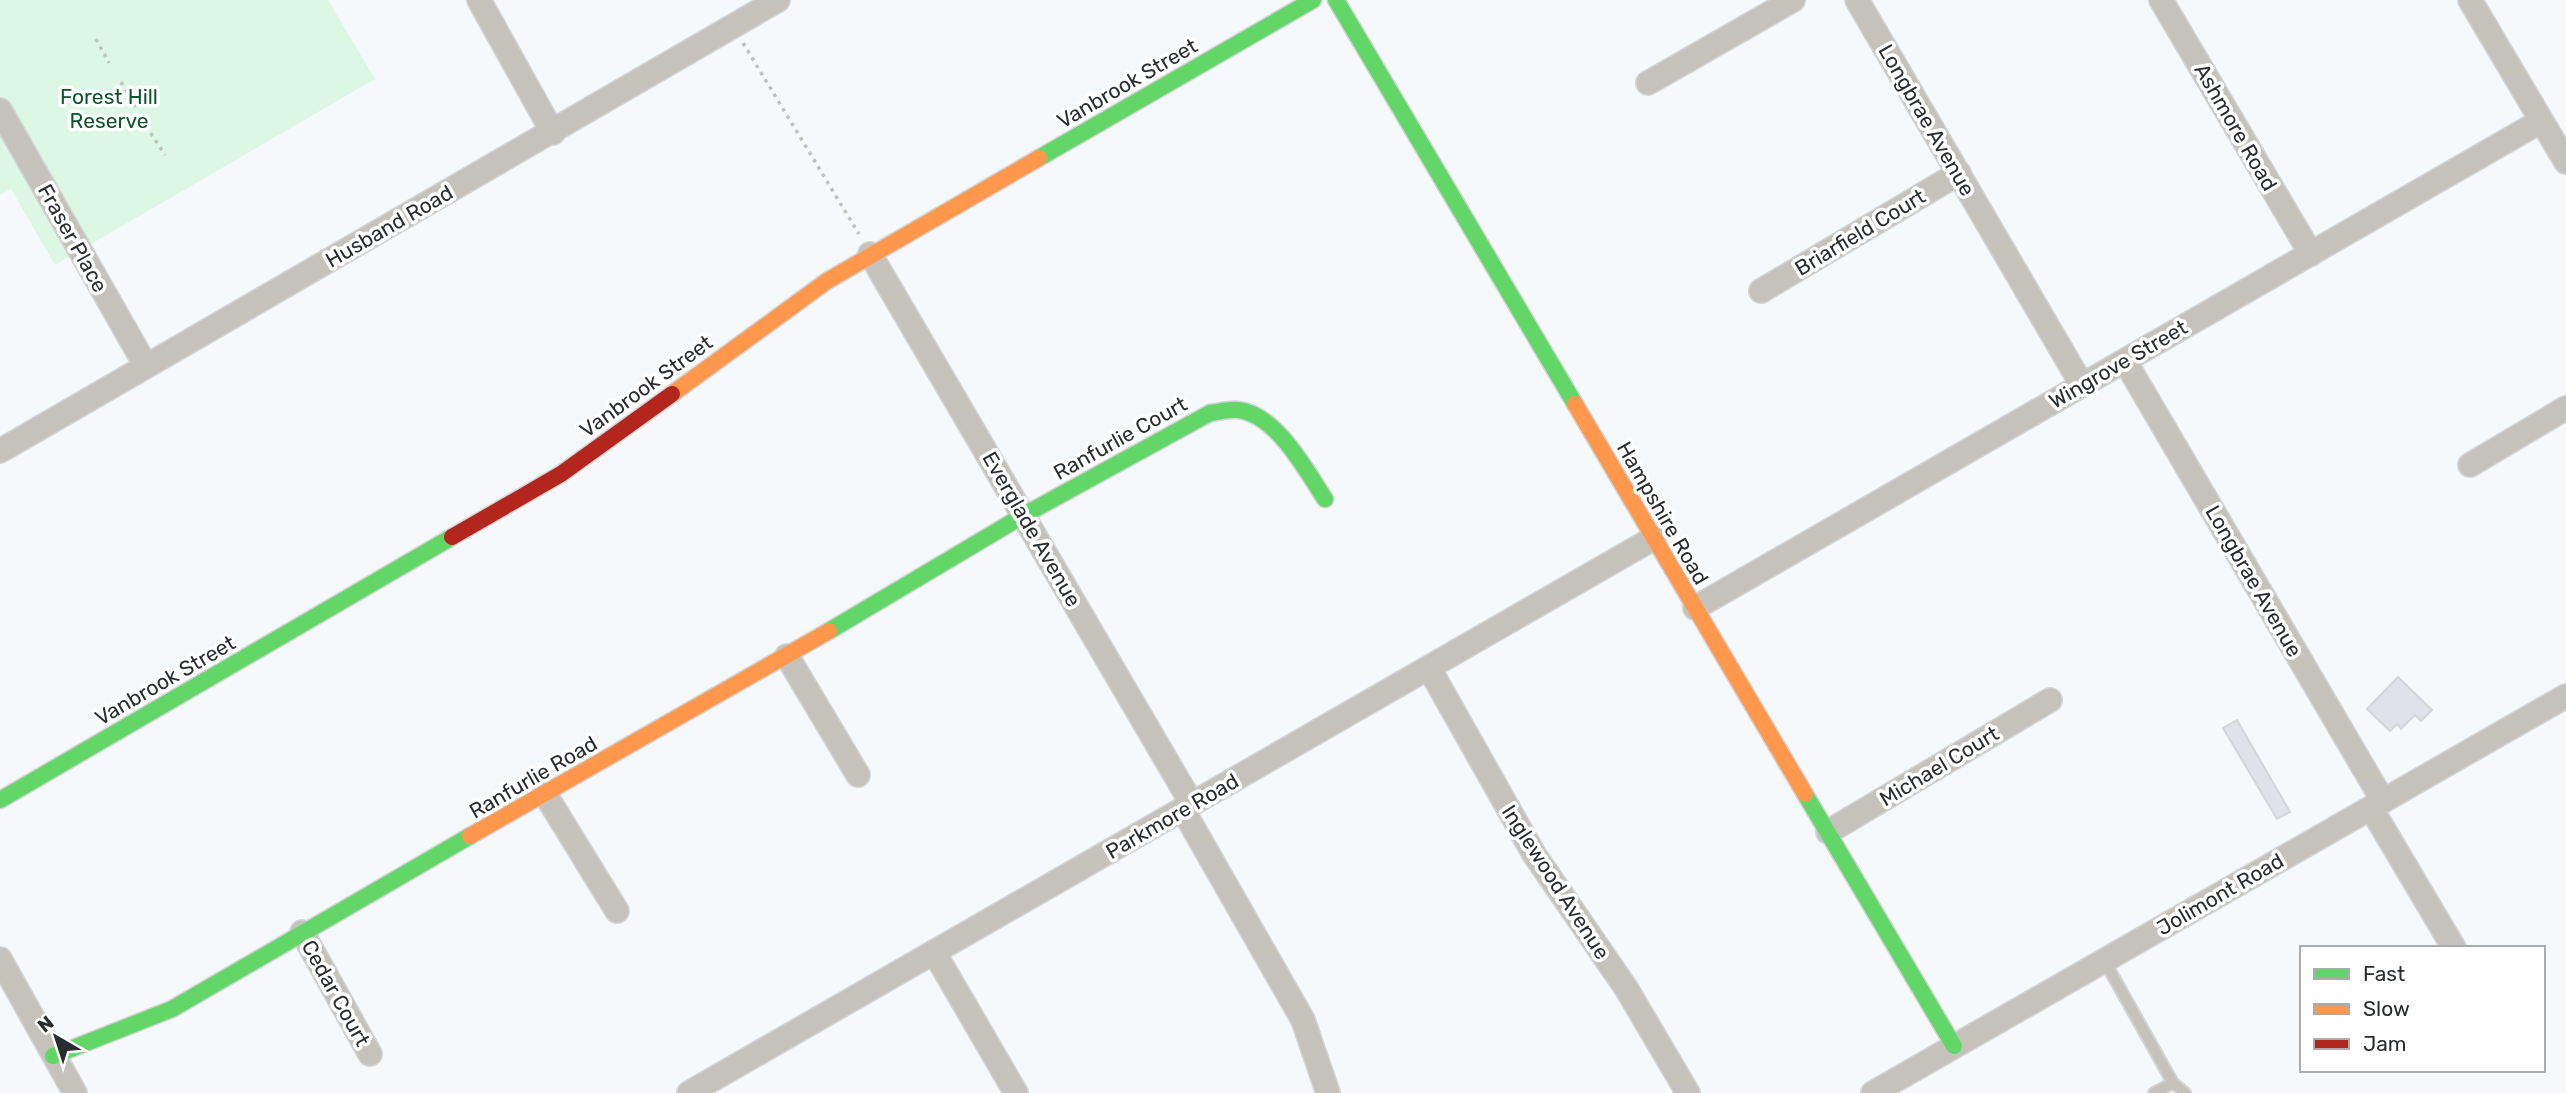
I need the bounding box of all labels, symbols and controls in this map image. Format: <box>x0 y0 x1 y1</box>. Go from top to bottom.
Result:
street label: Vanbrook Street <box>1052 33 1202 133</box>
street label: Longbrae Avenue <box>1873 40 1981 200</box>
street label: Ashmore Road <box>2189 59 2283 195</box>
park label: Forest Hill Reserve <box>60 84 158 133</box>
street label: Fraser Place <box>33 179 113 297</box>
street label: Husband Road <box>321 180 457 272</box>
street label: Briarfield Court <box>1790 183 1930 281</box>
street label: Wingrove Street <box>2044 314 2192 414</box>
street label: Vanbrook Street <box>575 330 717 442</box>
street label: Ranfurlie Court <box>1049 391 1191 485</box>
street label: Hampshire Road <box>1612 437 1714 589</box>
street label: Everglade Avenue <box>977 447 1087 611</box>
street label: Longbrae Avenue <box>2200 501 2308 661</box>
street label: Vanbrook Street <box>90 630 240 730</box>
street label: Michael Court <box>1875 721 2003 811</box>
street label: Ranfurlie Road <box>465 730 601 824</box>
street label: Parkmore Road <box>1101 768 1243 864</box>
street label: Inglewood Avenue <box>1497 800 1615 964</box>
street label: Jolimont Road <box>2152 848 2288 940</box>
street label: Cedar Court <box>297 936 375 1050</box>
legend <box>2300 946 2545 1072</box>
text: Fast <box>2363 961 2405 986</box>
text: Slow <box>2363 996 2410 1021</box>
north arrow <box>21 1002 91 1072</box>
text: N <box>33 1011 58 1037</box>
text: Jam <box>2363 1031 2407 1056</box>

